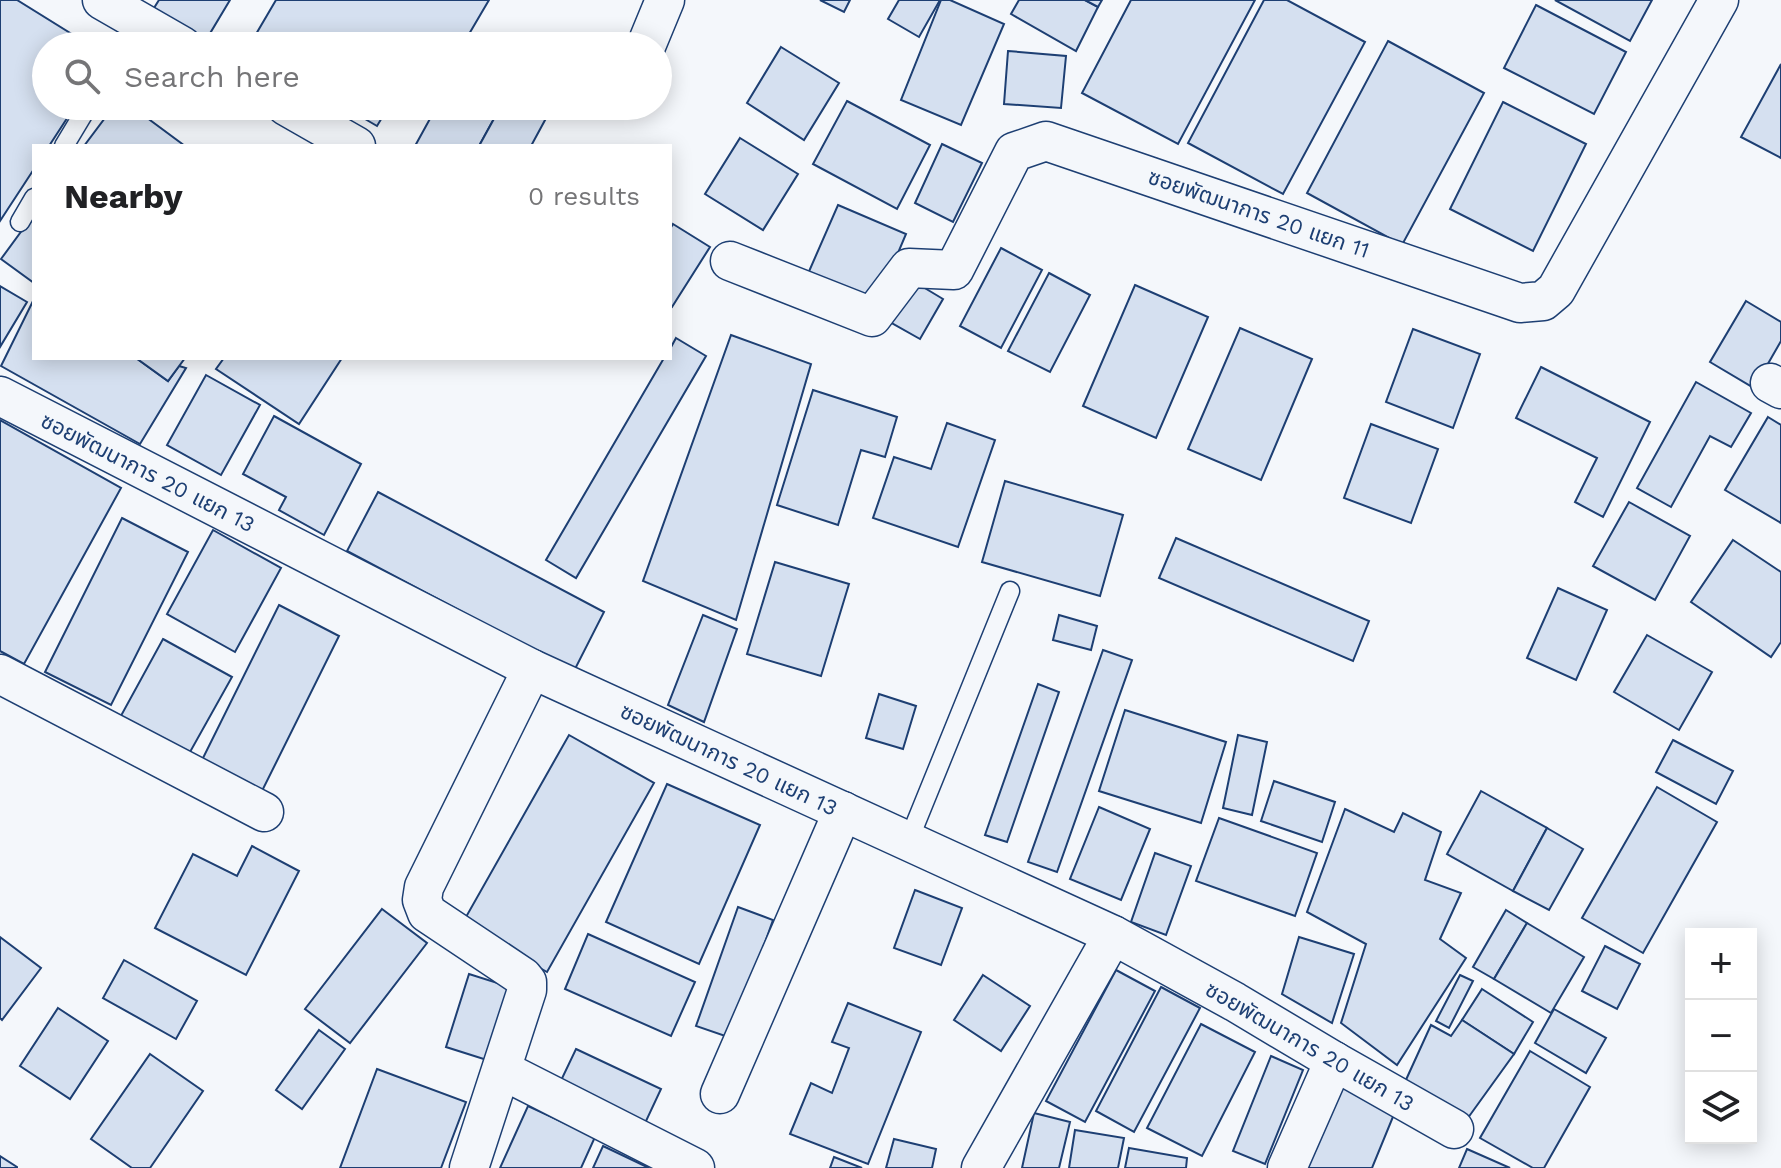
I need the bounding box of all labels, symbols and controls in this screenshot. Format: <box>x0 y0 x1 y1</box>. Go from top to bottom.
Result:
search box <box>32 32 672 120</box>
icon: search <box>60 54 104 98</box>
text: Search here <box>124 59 300 94</box>
street label: ซอยพัฒนาการ 20 แยก 11 <box>1145 164 1373 263</box>
text: Nearby <box>64 176 183 216</box>
text: 0 results <box>528 181 640 211</box>
street label: ซอยพัฒนาการ 20 แยก 13 <box>37 408 259 537</box>
street label: ซอยพัฒนาการ 20 แยก 13 <box>616 698 841 821</box>
map controls <box>1685 928 1757 1144</box>
button: + <box>1685 928 1757 1000</box>
street label: ซอยพัฒนาการ 20 แยก 13 <box>1201 976 1418 1116</box>
button: − <box>1685 1000 1757 1072</box>
button: layers <box>1685 1072 1757 1144</box>

